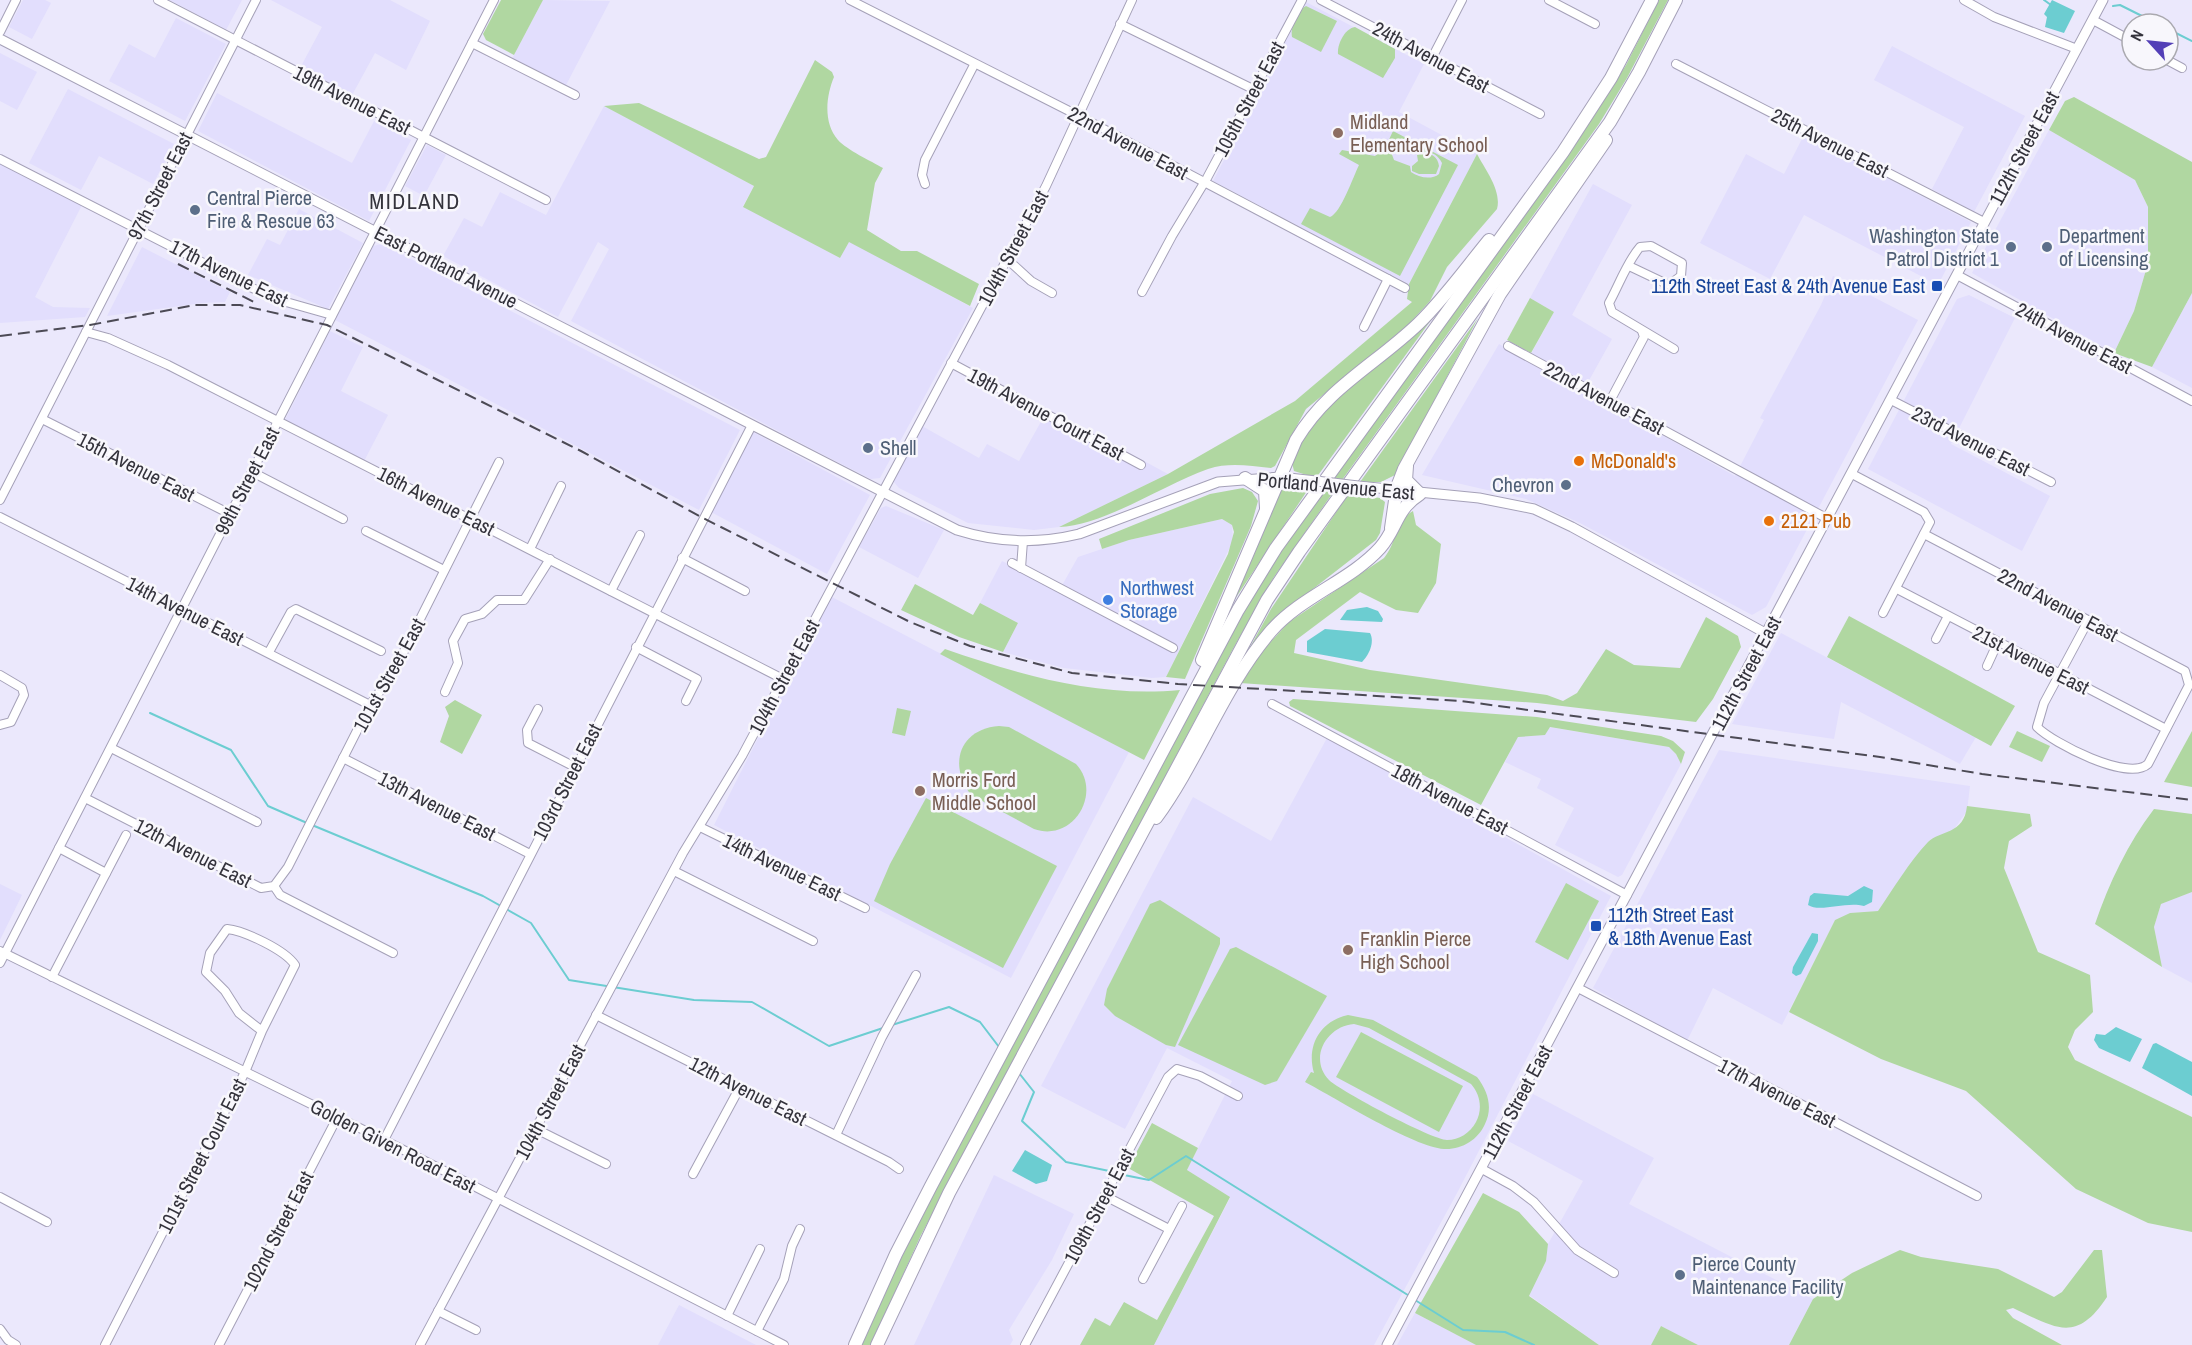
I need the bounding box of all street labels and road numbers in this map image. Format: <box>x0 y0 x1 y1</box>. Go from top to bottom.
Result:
street label: 24th Avenue East <box>1368 15 1495 99</box>
street label: 105th Street East <box>1207 36 1290 161</box>
street label: 19th Avenue East <box>289 58 416 141</box>
street label: 112th Street East <box>1982 86 2065 210</box>
street label: 22nd Avenue East <box>1063 99 1194 186</box>
street label: 25th Avenue East <box>1767 101 1894 184</box>
street label: 97th Street East <box>121 127 198 244</box>
street label: 104th Street East <box>971 185 1054 310</box>
street label: East Portland Avenue <box>370 219 523 314</box>
street label: 17th Avenue East <box>166 232 293 313</box>
street label: 24th Avenue East <box>2011 296 2138 380</box>
street label: 22nd Avenue East <box>1539 354 1670 441</box>
street label: 19th Avenue Court East <box>964 361 1129 466</box>
street label: 23rd Avenue East <box>1908 399 2035 482</box>
street label: 99th Street East <box>208 422 285 539</box>
street label: 15th Avenue East <box>73 425 200 508</box>
street label: 16th Avenue East <box>373 459 500 542</box>
street label: Portland Avenue East <box>1256 465 1416 506</box>
street label: 22nd Avenue East <box>1993 561 2124 648</box>
street label: 14th Avenue East <box>122 569 249 652</box>
street label: 112th Street East <box>1704 611 1787 735</box>
street label: 101st Street East <box>346 613 431 736</box>
street label: 104th Street East <box>742 614 825 739</box>
street label: 21st Avenue East <box>1968 619 2094 701</box>
street label: 103rd Street East <box>526 718 608 845</box>
street label: 18th Avenue East <box>1387 757 1514 841</box>
street label: 13th Avenue East <box>374 764 501 847</box>
street label: 12th Avenue East <box>130 811 257 894</box>
street label: 14th Avenue East <box>719 826 846 907</box>
street label: 104th Street East <box>508 1039 591 1164</box>
street label: 112th Street East <box>1475 1040 1558 1164</box>
street label: 12th Avenue East <box>685 1049 812 1132</box>
street label: 17th Avenue East <box>1714 1051 1841 1134</box>
street label: 101st Street Court East <box>151 1073 252 1238</box>
street label: Golden Given Road East <box>306 1092 481 1199</box>
street label: 109th Street East <box>1057 1143 1140 1268</box>
street label: 102nd Street East <box>236 1166 320 1295</box>

